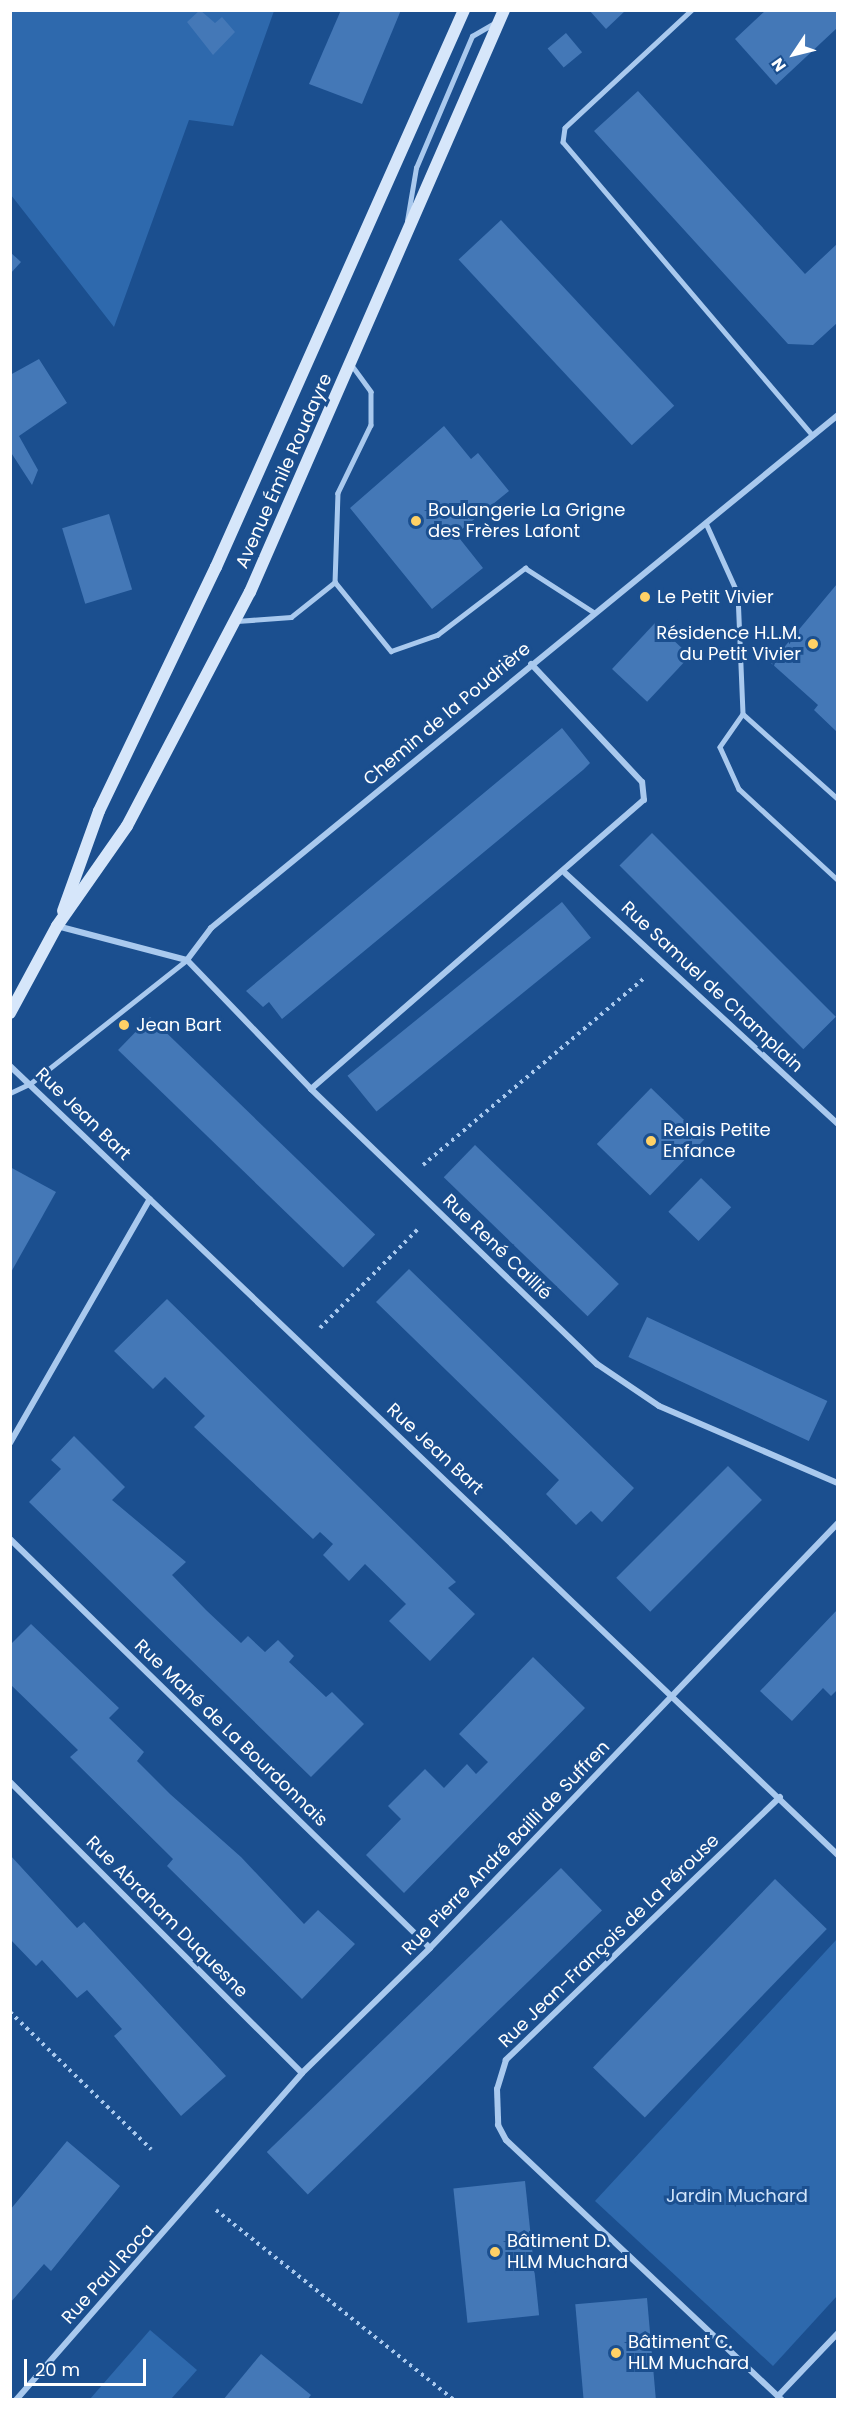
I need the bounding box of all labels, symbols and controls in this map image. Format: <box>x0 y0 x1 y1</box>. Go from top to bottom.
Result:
north arrow <box>764 24 824 84</box>
text: N <box>766 53 792 76</box>
street label: Avenue Émile Roudayre <box>231 370 337 572</box>
place label: Boulangerie La Grigne des Frères Lafont <box>428 500 625 542</box>
marker: Boulangerie La Grigne des Frères Lafont <box>409 514 423 528</box>
place label: Le Petit Vivier <box>657 586 774 608</box>
marker: Le Petit Vivier <box>638 590 652 604</box>
place label: Résidence H.L.M. du Petit Vivier <box>656 623 801 666</box>
marker: Résidence H.L.M. du Petit Vivier <box>806 637 820 651</box>
street label: Chemin de la Poudrière <box>359 638 535 790</box>
street label: Rue Samuel de Champlain <box>617 897 807 1077</box>
place label: Jean Bart <box>136 1014 222 1036</box>
marker: Jean Bart <box>117 1018 131 1032</box>
street label: Rue Jean Bart <box>31 1063 135 1165</box>
place label: Relais Petite Enfance <box>663 1120 771 1162</box>
marker: Relais Petite Enfance <box>644 1134 658 1148</box>
street label: Rue René Caillié <box>438 1190 556 1304</box>
street label: Rue Jean Bart <box>382 1399 488 1499</box>
street label: Rue Mahé de La Bourdonnais <box>130 1635 332 1831</box>
street label: Rue Pierre André Bailli de Suffren <box>398 1736 614 1960</box>
street label: Rue Jean-François de La Pérouse <box>494 1830 724 2052</box>
street label: Rue Abraham Duquesne <box>82 1832 252 2002</box>
park label: Jardin Muchard <box>666 2185 808 2207</box>
street label: Rue Paul Roca <box>57 2219 159 2329</box>
place label: Bâtiment D. HLM Muchard <box>507 2231 628 2274</box>
marker: Bâtiment D. HLM Muchard <box>488 2245 502 2259</box>
place label: Bâtiment C. HLM Muchard <box>628 2332 749 2374</box>
marker: Bâtiment C. HLM Muchard <box>609 2346 623 2360</box>
scale bar <box>27 2347 148 2385</box>
text: 20 m <box>35 2357 80 2382</box>

